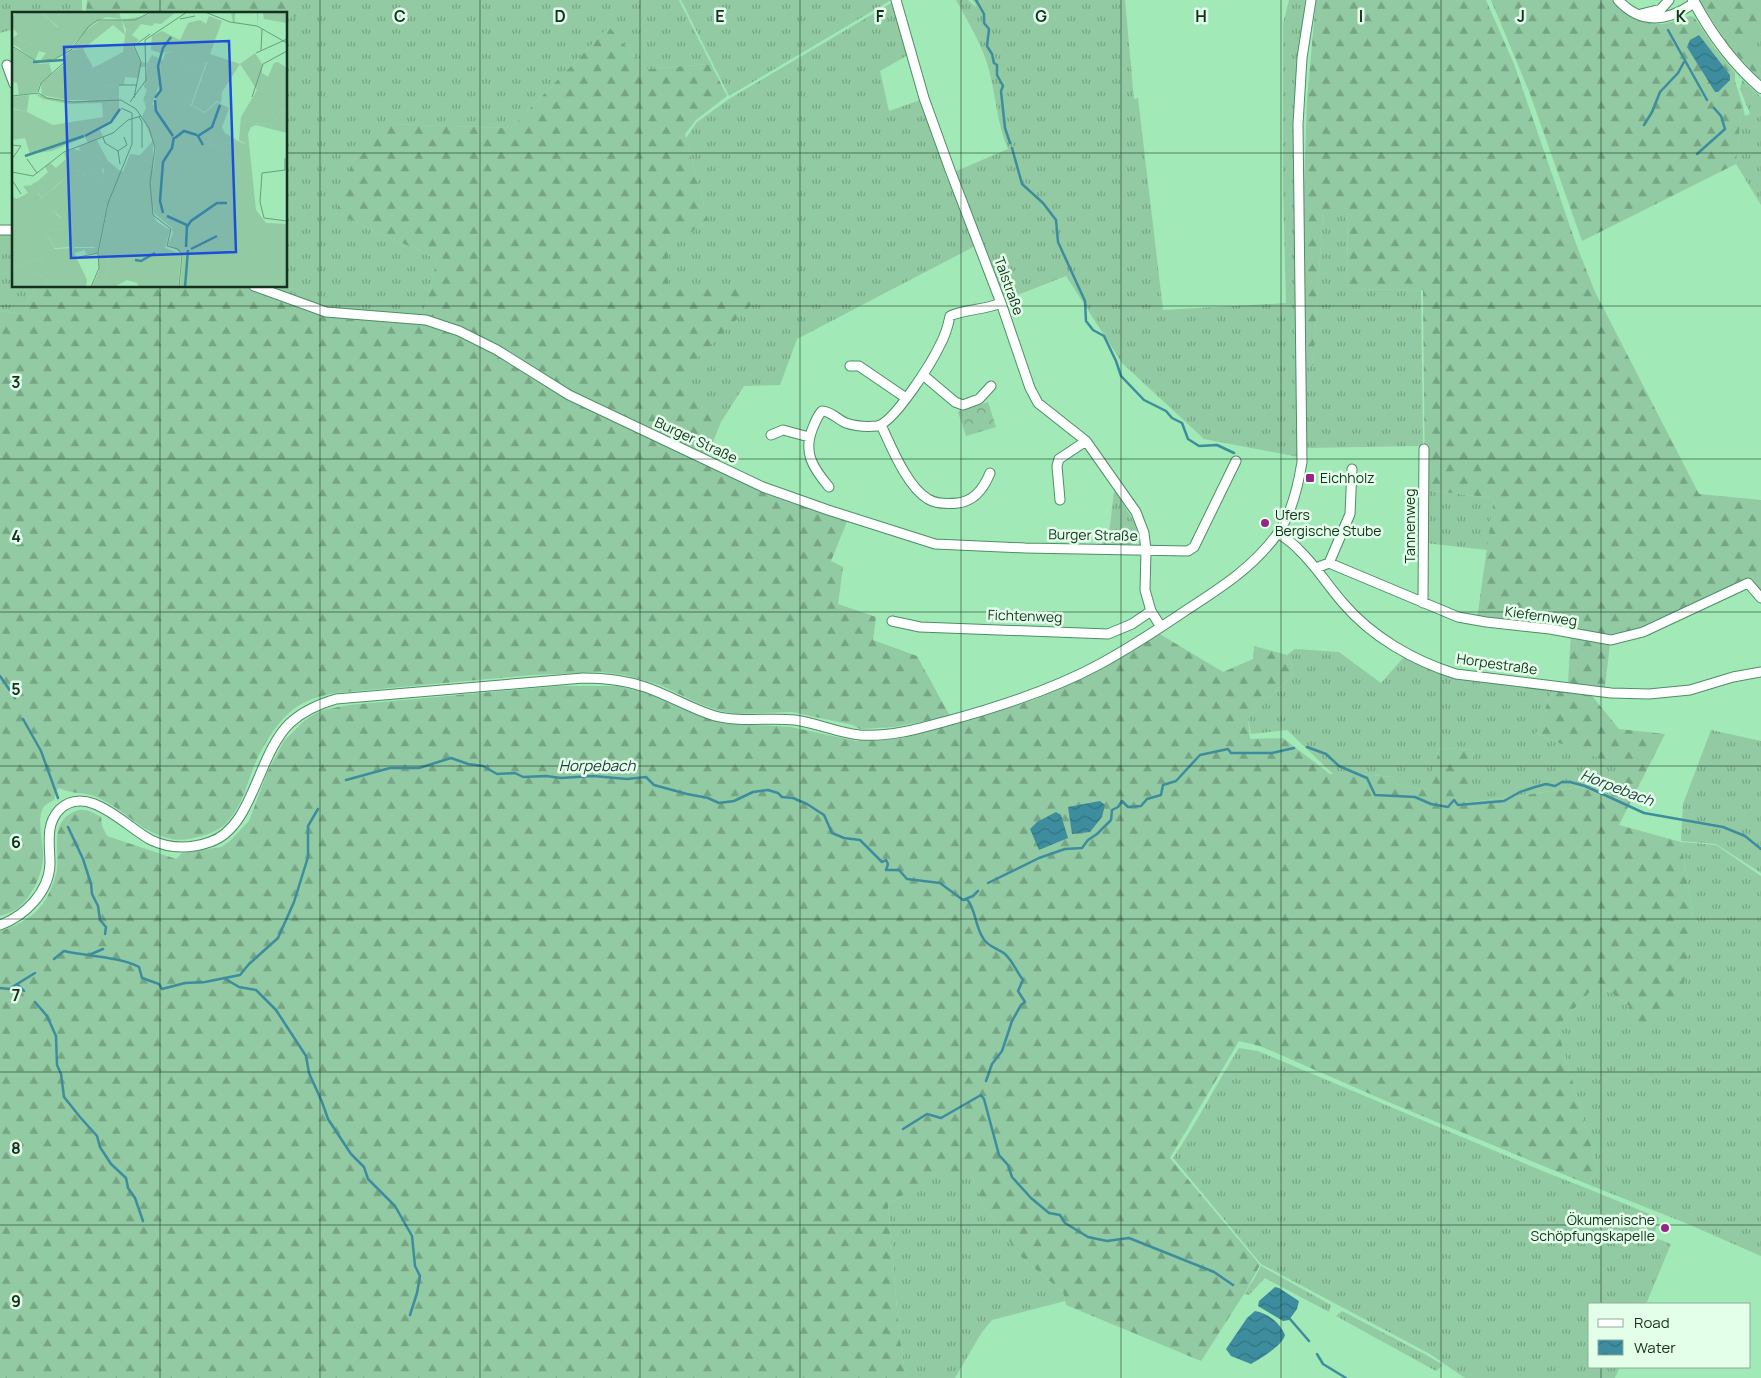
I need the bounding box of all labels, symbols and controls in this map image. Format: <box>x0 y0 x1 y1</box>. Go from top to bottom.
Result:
text: C <box>394 5 406 27</box>
text: D <box>554 5 566 27</box>
text: E <box>715 5 725 27</box>
text: F <box>876 5 885 27</box>
text: G <box>1035 5 1047 27</box>
text: H <box>1195 5 1207 27</box>
text: I <box>1359 5 1363 27</box>
text: J <box>1517 5 1525 27</box>
text: K <box>1676 5 1687 27</box>
inset map <box>12 12 288 288</box>
street label: Talstraße <box>990 254 1029 317</box>
text: 3 <box>11 371 21 393</box>
street label: Burger Straße <box>652 412 741 467</box>
place label: Eichholz <box>1320 468 1375 487</box>
marker: Eichholz <box>1304 472 1316 484</box>
street label: Tannenweg <box>1400 489 1419 563</box>
place label: Ufers Bergische Stube <box>1275 505 1382 540</box>
marker: Ufers Bergische Stube <box>1259 517 1271 529</box>
street label: Burger Straße <box>1048 524 1138 545</box>
text: 4 <box>11 525 21 547</box>
street label: Kiefernweg <box>1504 601 1579 630</box>
street label: Fichtenweg <box>987 605 1063 626</box>
street label: Horpestraße <box>1455 648 1539 679</box>
text: 5 <box>11 678 21 700</box>
water label: Horpebach <box>559 755 636 776</box>
water label: Horpebach <box>1578 764 1658 811</box>
text: 6 <box>11 831 21 853</box>
text: 7 <box>12 984 20 1006</box>
text: 8 <box>11 1137 21 1159</box>
place label: Ökumenische Schöpfungskapelle <box>1531 1210 1655 1245</box>
marker: Ökumenische Schöpfungskapelle <box>1659 1222 1671 1234</box>
text: 9 <box>11 1290 21 1312</box>
legend <box>1588 1303 1751 1368</box>
text: Road <box>1634 1312 1670 1333</box>
text: Water <box>1634 1337 1676 1358</box>

